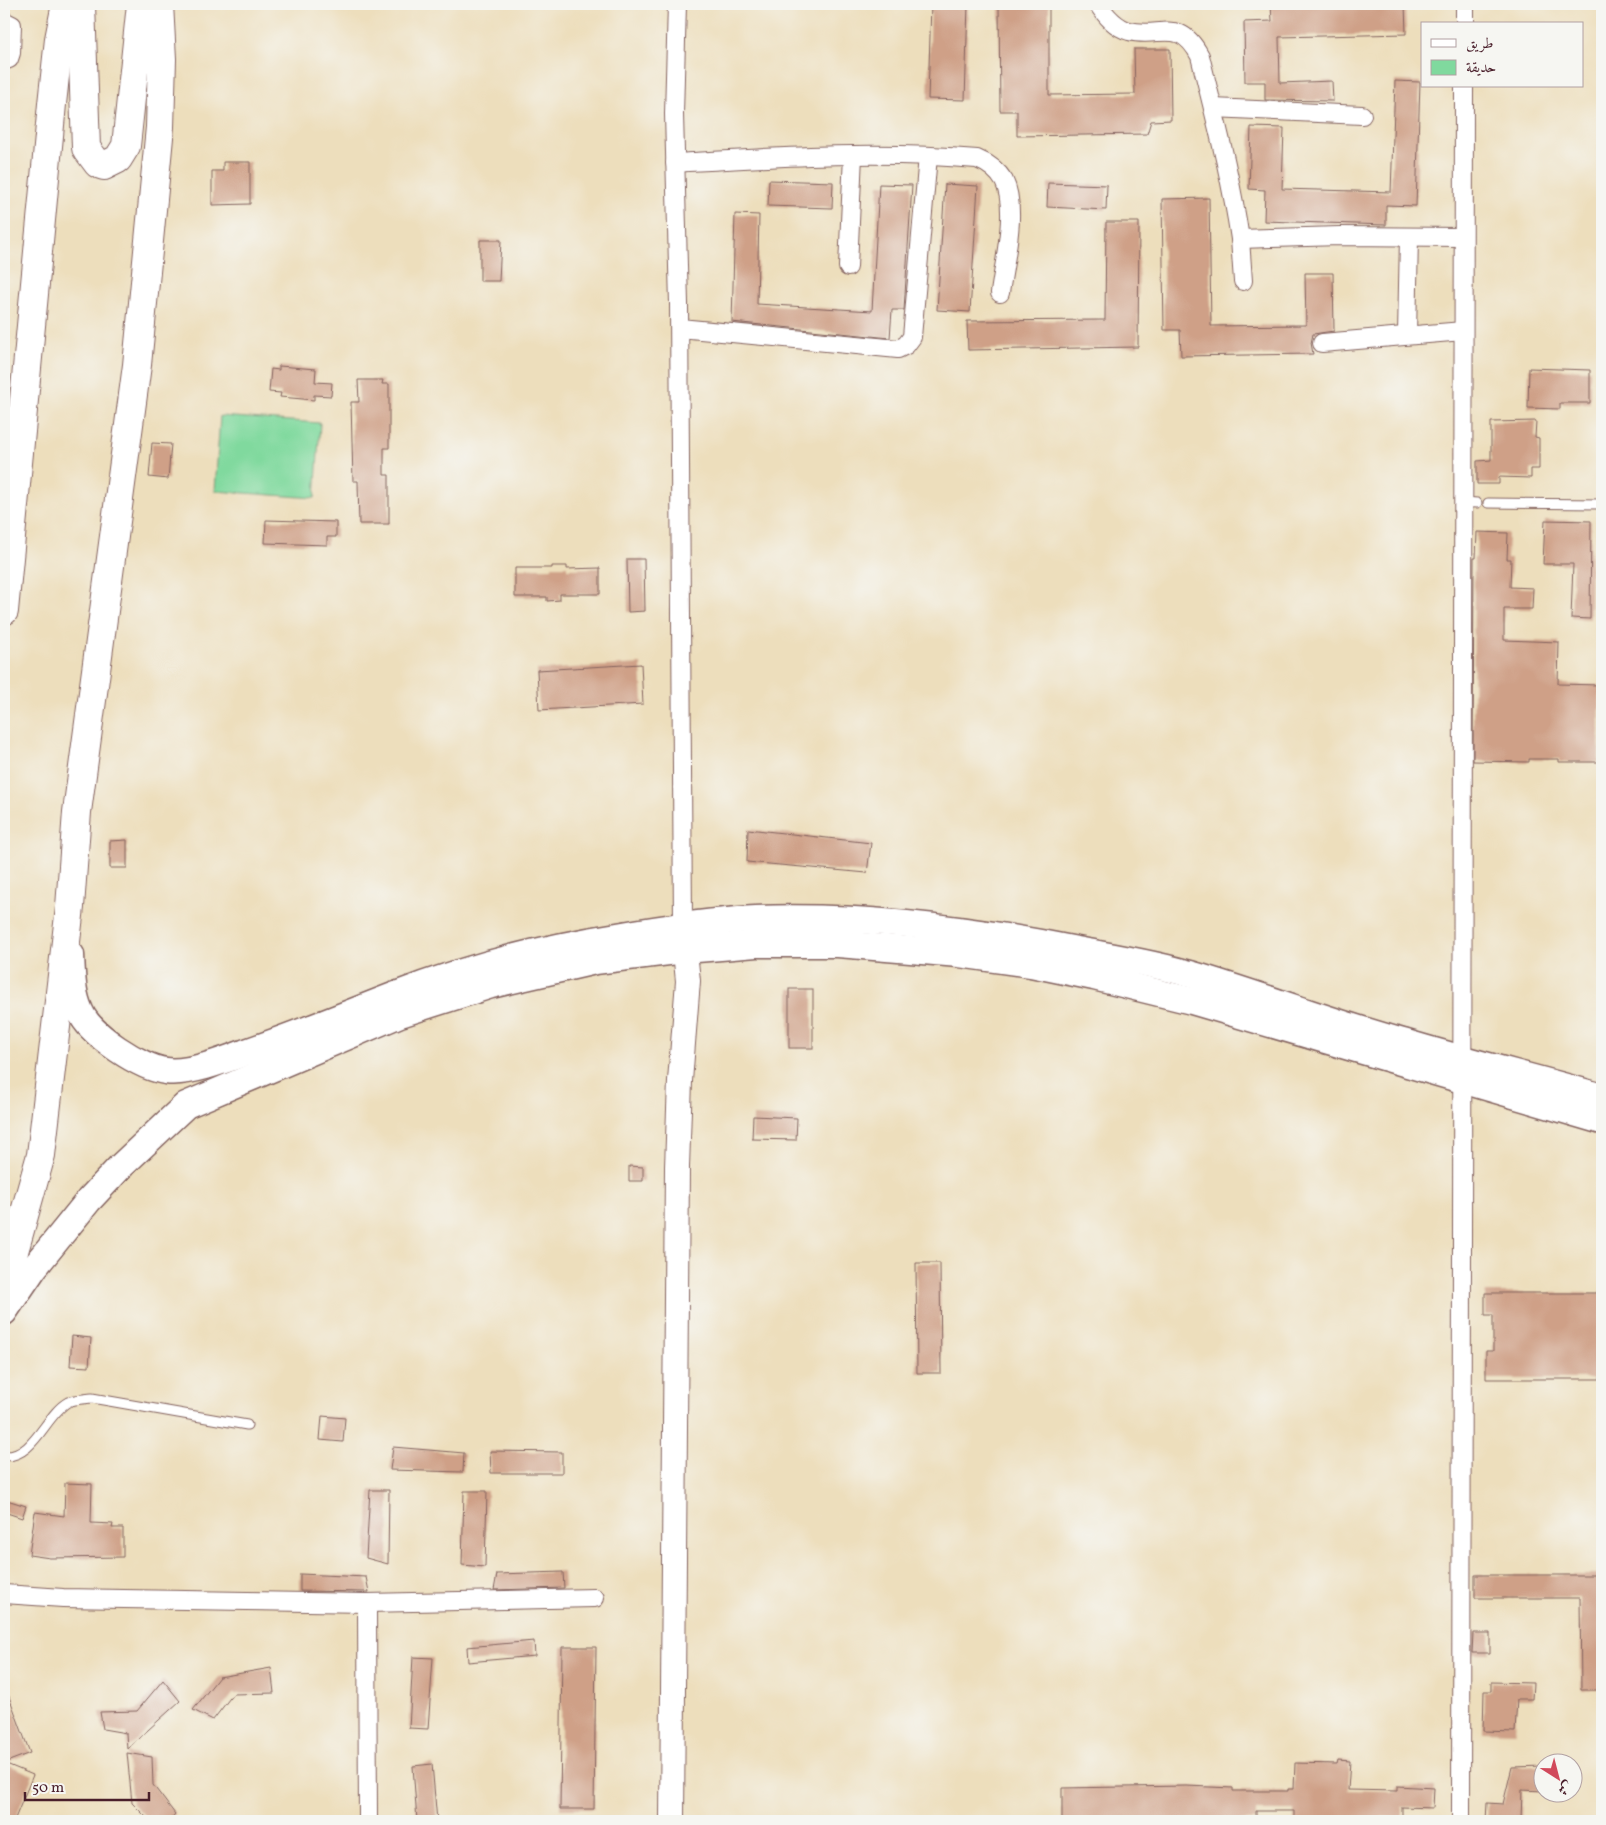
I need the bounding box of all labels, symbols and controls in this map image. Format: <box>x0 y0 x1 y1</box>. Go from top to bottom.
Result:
legend <box>1421 22 1584 88</box>
text: طريق <box>1466 34 1493 55</box>
text: حديقة <box>1466 58 1496 79</box>
north arrow <box>1534 1752 1584 1802</box>
scale bar <box>25 1770 149 1802</box>
text: ش <box>1553 1776 1576 1799</box>
text: 50 m <box>32 1778 64 1799</box>

